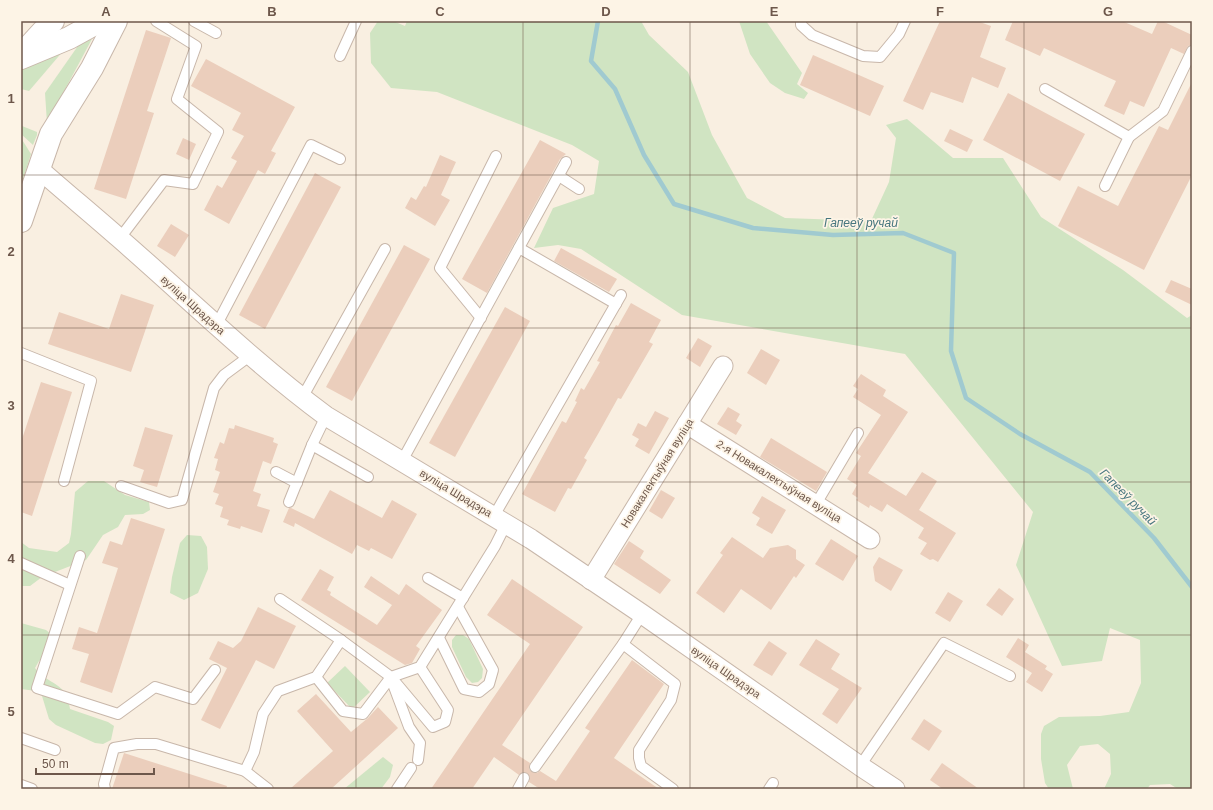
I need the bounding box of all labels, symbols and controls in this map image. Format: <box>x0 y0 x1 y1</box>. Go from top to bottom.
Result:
text: A <box>101 4 111 19</box>
text: B <box>267 4 277 19</box>
text: C <box>435 4 445 19</box>
text: D <box>601 4 611 19</box>
text: E <box>770 4 779 19</box>
text: F <box>936 4 944 19</box>
text: G <box>1103 4 1113 19</box>
text: 1 <box>7 91 15 106</box>
water label: Гапееў ручай <box>824 216 898 230</box>
text: 2 <box>7 244 15 259</box>
street label: вуліца Шрадэра <box>159 273 228 337</box>
text: 3 <box>7 398 15 413</box>
street label: Новакалектыўная вуліца <box>618 416 696 530</box>
street label: 2-я Новакалектыўная вуліца <box>714 437 844 525</box>
water label: Гапееў ручай <box>1097 466 1159 528</box>
street label: вуліца Шрадэра <box>418 467 495 520</box>
text: 4 <box>7 551 15 566</box>
street label: вуліца Шрадэра <box>689 644 764 701</box>
text: 5 <box>7 704 15 719</box>
scale bar <box>36 750 154 776</box>
text: 50 m <box>42 757 69 771</box>

